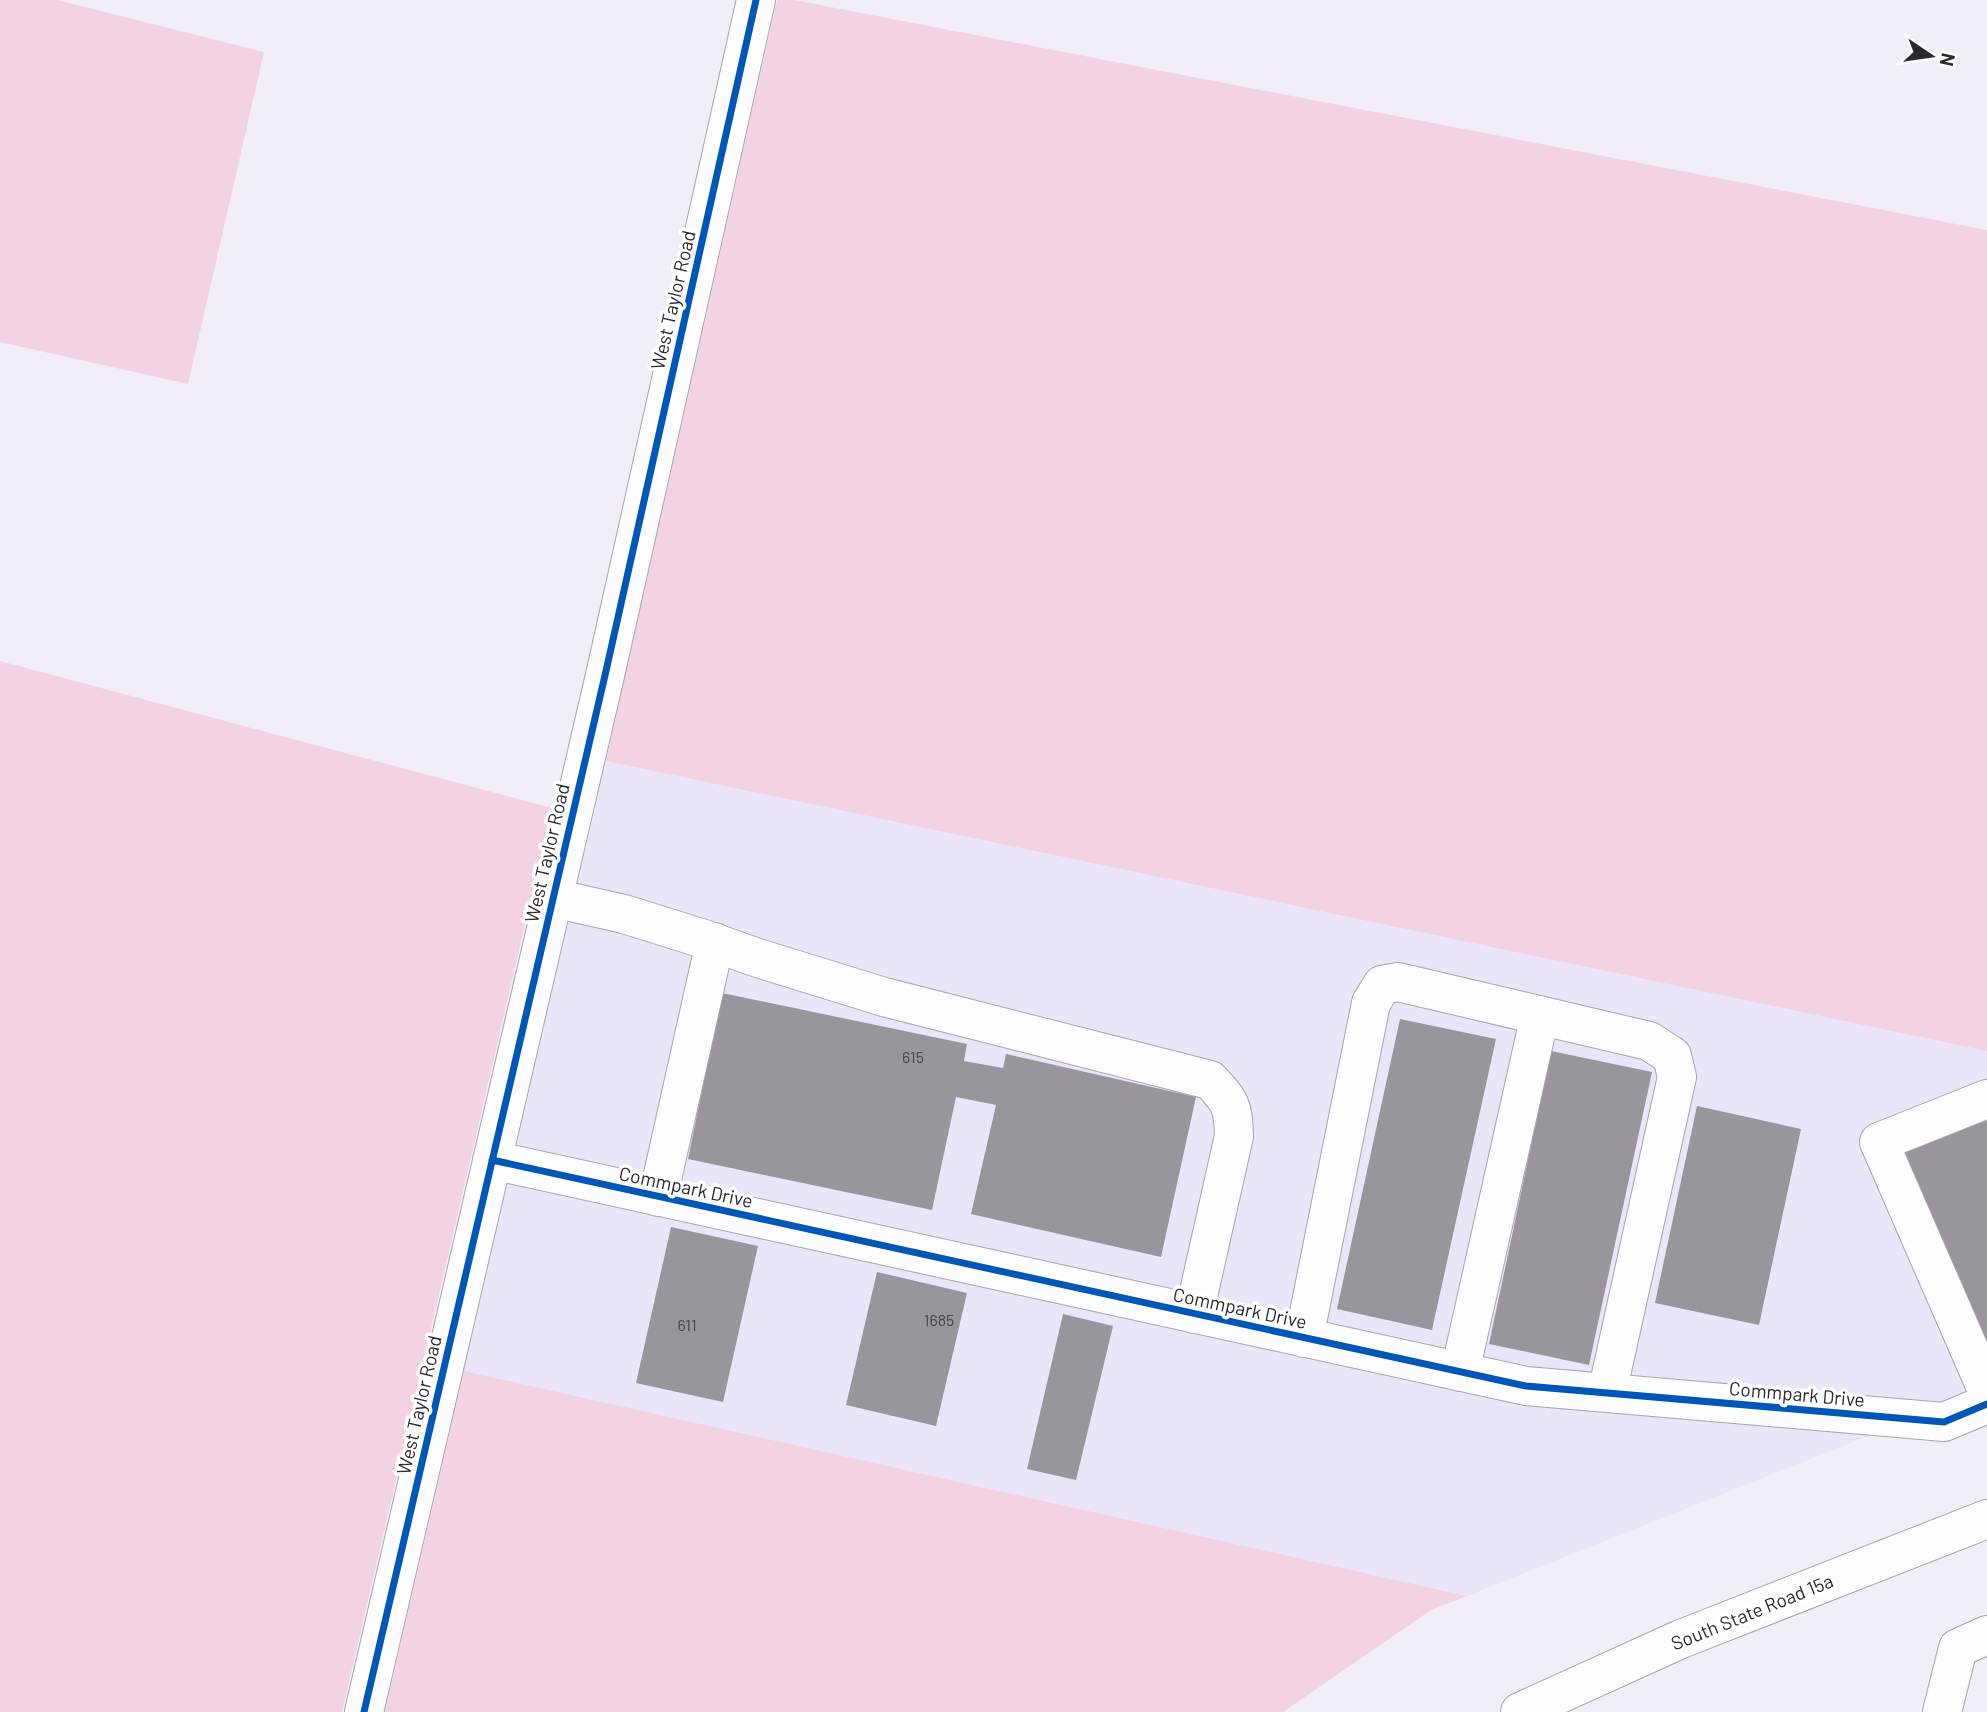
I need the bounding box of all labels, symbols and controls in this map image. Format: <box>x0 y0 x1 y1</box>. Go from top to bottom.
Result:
north arrow <box>1896 21 1966 91</box>
text: N <box>1935 51 1961 69</box>
street label: West Taylor Road <box>645 228 700 372</box>
street label: West Taylor Road <box>519 781 574 925</box>
house number: 615 <box>902 1047 924 1066</box>
street label: Commpark Drive <box>617 1161 755 1212</box>
street label: Commpark Drive <box>1171 1282 1309 1333</box>
house number: 1685 <box>924 1310 954 1329</box>
house number: 611 <box>677 1315 697 1334</box>
street label: West Taylor Road <box>391 1333 446 1477</box>
street label: Commpark Drive <box>1728 1376 1866 1411</box>
street label: South State Road 15a <box>1667 1569 1836 1655</box>

